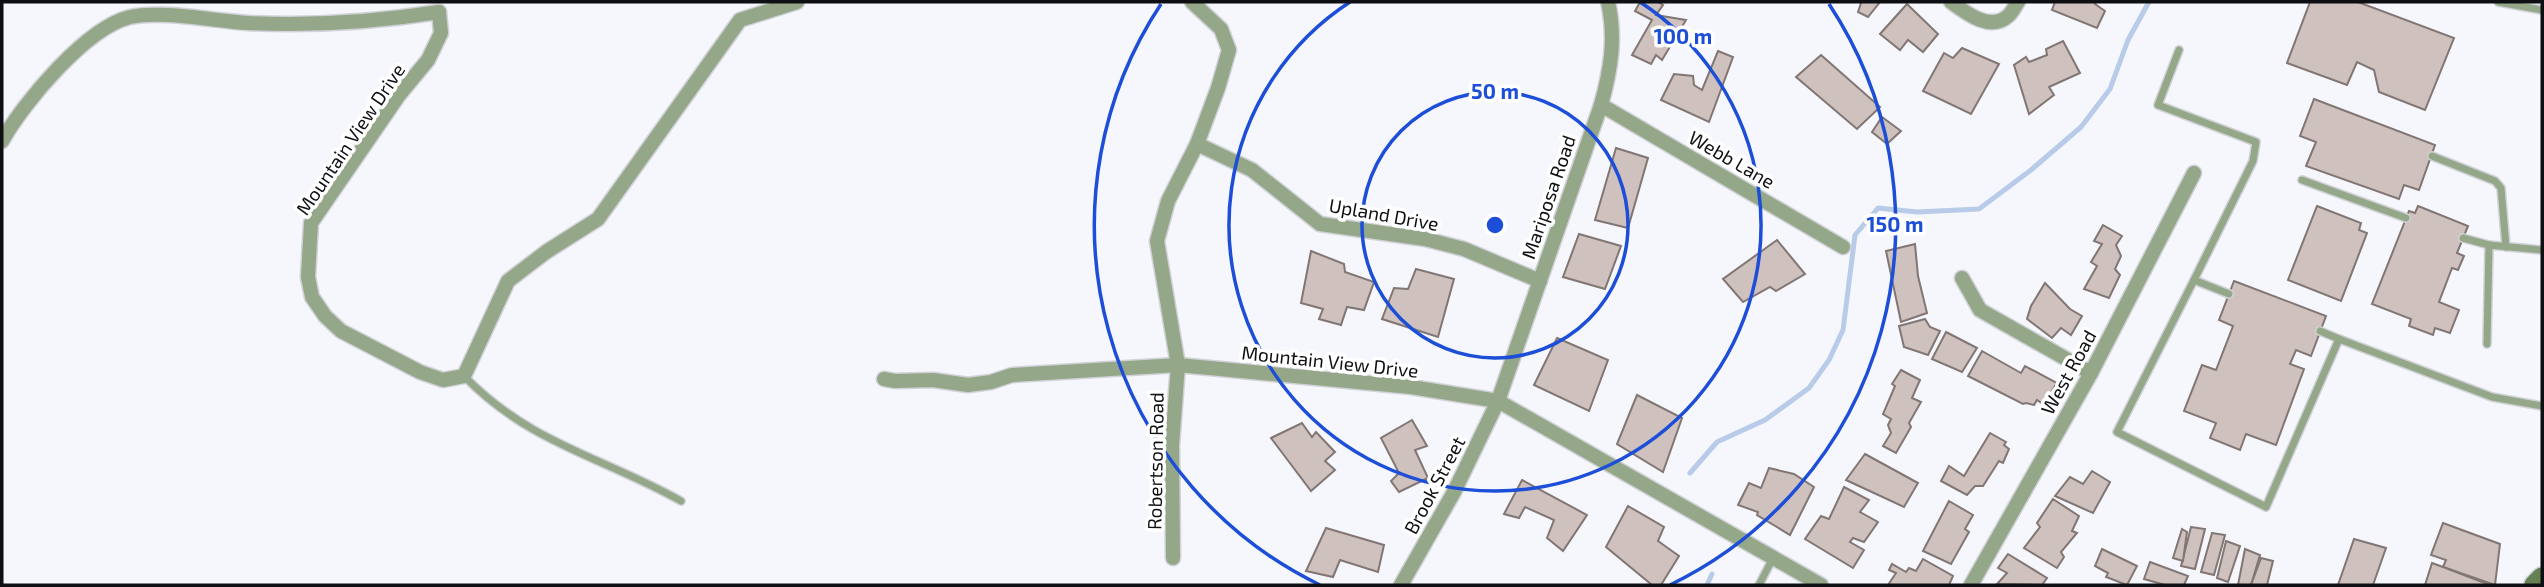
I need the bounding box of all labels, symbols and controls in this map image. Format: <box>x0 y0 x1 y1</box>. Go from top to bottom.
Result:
text: 100 m <box>1654 23 1712 48</box>
street label: Mountain View Drive <box>291 59 409 219</box>
text: 50 m <box>1471 78 1519 103</box>
street label: Webb Lane <box>1685 125 1779 193</box>
street label: Mariposa Road <box>1516 132 1580 262</box>
street label: Upland Drive <box>1327 193 1441 235</box>
text: 150 m <box>1867 211 1923 236</box>
centre of rings <box>1483 213 1507 237</box>
street label: West Road <box>2035 326 2101 418</box>
street label: Mountain View Drive <box>1240 340 1420 382</box>
street label: Robertson Road <box>1142 392 1168 530</box>
street label: Brook Street <box>1399 432 1469 538</box>

